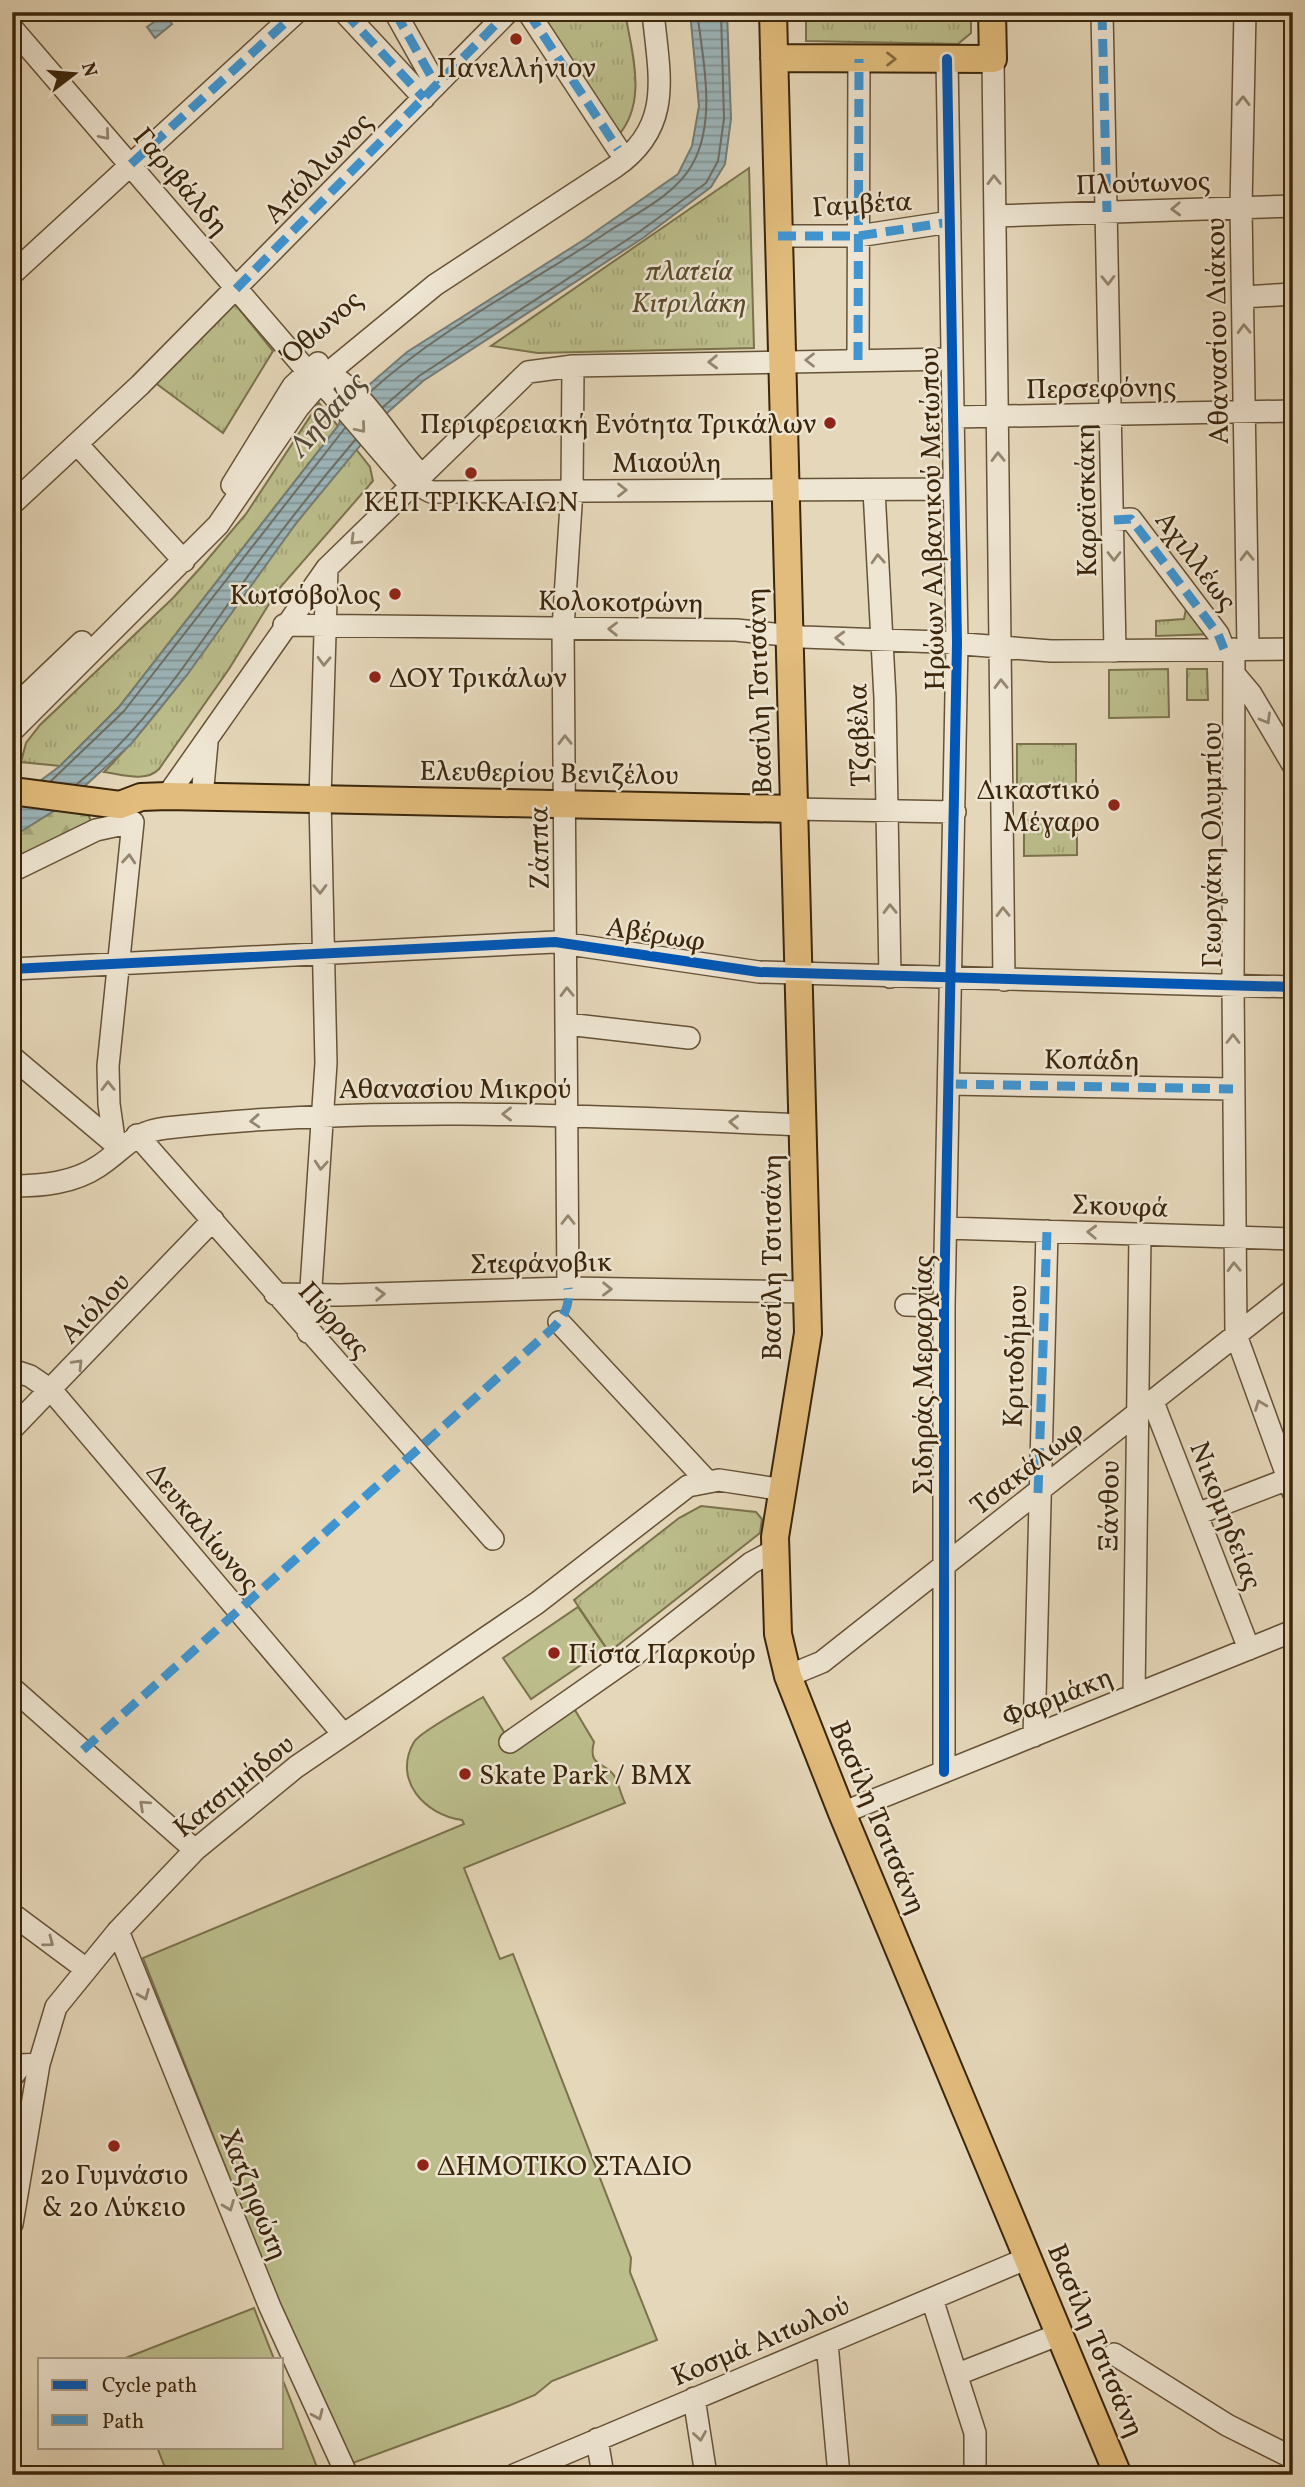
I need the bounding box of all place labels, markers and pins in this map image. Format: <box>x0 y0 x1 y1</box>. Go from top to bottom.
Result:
marker: Πανελλήνιον <box>508 31 524 47</box>
place label: Πανελλήνιον <box>437 50 596 89</box>
place label: Περιφερειακή Ενότητα Τρικάλων <box>420 406 817 445</box>
marker: Περιφερειακή Ενότητα Τρικάλων <box>822 415 838 431</box>
marker: ΚΕΠ ΤΡΙΚΚΑΙΩΝ <box>463 465 479 481</box>
place label: ΚΕΠ ΤΡΙΚΚΑΙΩΝ <box>364 484 578 523</box>
place label: Κωτσόβολος <box>229 577 381 616</box>
marker: Κωτσόβολος <box>387 586 403 602</box>
place label: ΔΟΥ Τρικάλων <box>389 660 567 699</box>
marker: ΔΟΥ Τρικάλων <box>367 669 383 685</box>
place label: Δικαστικό Μέγαρο <box>977 772 1100 843</box>
marker: Δικαστικό Μέγαρο <box>1106 797 1122 813</box>
place label: Πίστα Παρκούρ <box>568 1636 756 1675</box>
marker: Πίστα Παρκούρ <box>546 1645 562 1661</box>
place label: Skate Park / BMX <box>479 1757 692 1796</box>
marker: Skate Park / BMX <box>457 1766 473 1782</box>
marker: 2ο Γυμνάσιο & 2ο Λύκειο <box>106 2138 122 2154</box>
place label: ΔΗΜΟΤΙΚΟ ΣΤΑΔΙΟ <box>437 2148 692 2187</box>
place label: 2ο Γυμνάσιο & 2ο Λύκειο <box>40 2157 188 2228</box>
marker: ΔΗΜΟΤΙΚΟ ΣΤΑΔΙΟ <box>415 2157 431 2173</box>

